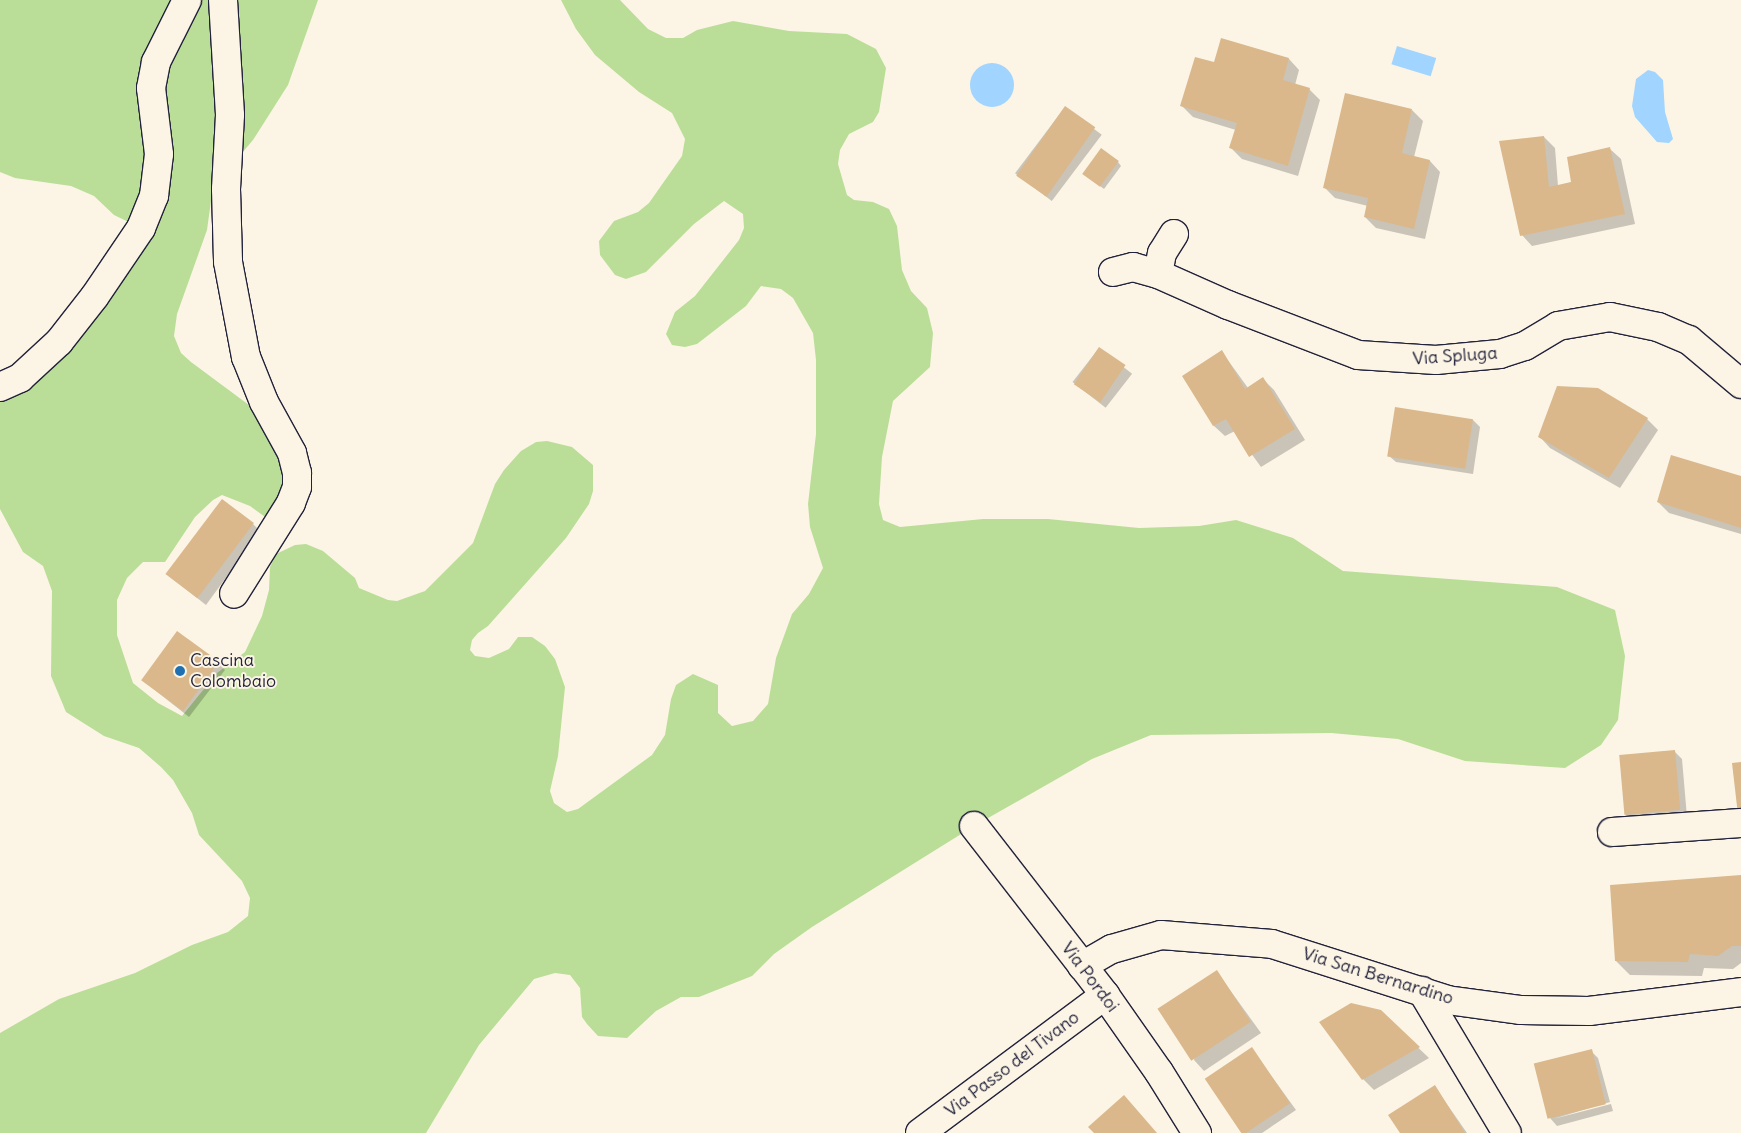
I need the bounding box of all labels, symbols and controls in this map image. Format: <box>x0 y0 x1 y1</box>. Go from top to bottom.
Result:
street label: Via Spluga <box>1412 342 1498 370</box>
place label: Cascina Colombaio <box>190 650 276 692</box>
marker: Cascina Colombaio <box>174 665 186 677</box>
street label: Via Pordoi <box>1057 938 1123 1016</box>
street label: Via San Bernardino <box>1300 943 1456 1009</box>
street label: Via Passo del Tivano <box>941 1006 1083 1122</box>

